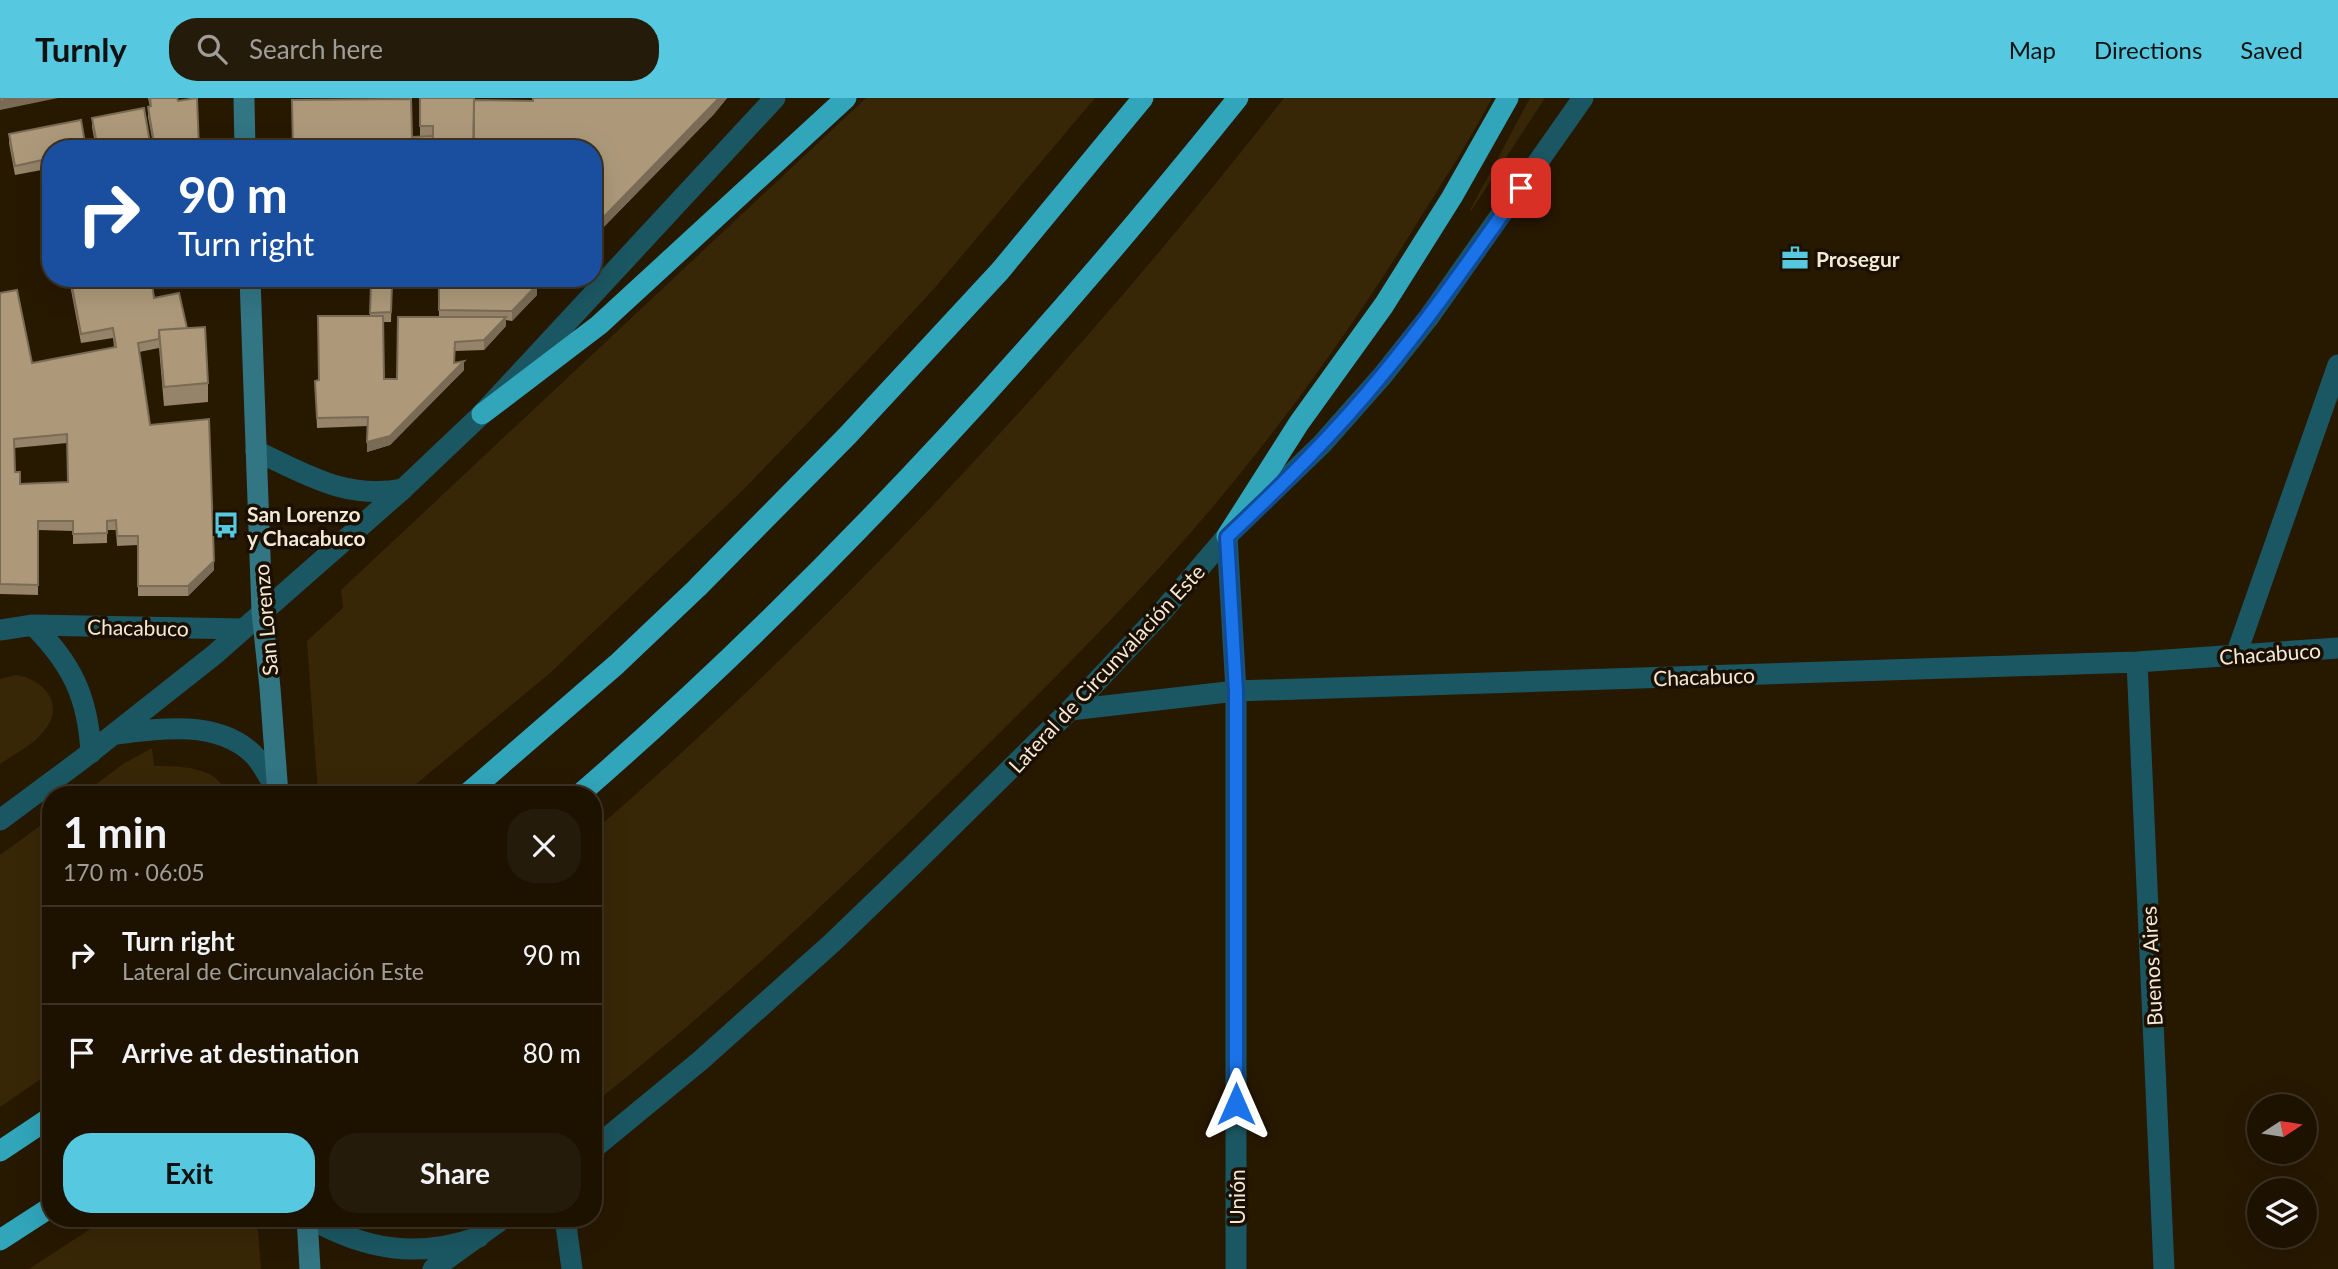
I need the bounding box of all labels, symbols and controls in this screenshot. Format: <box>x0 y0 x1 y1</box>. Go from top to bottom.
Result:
search box <box>169 18 659 81</box>
text: Turnly <box>35 29 127 69</box>
icon: search <box>193 30 231 68</box>
text: Search here <box>249 33 383 65</box>
text: Map <box>2009 35 2056 64</box>
text: Directions <box>2094 35 2202 64</box>
text: Saved <box>2240 35 2303 64</box>
pin <box>1491 158 1551 218</box>
text: 90 m <box>178 165 288 223</box>
icon: right <box>63 168 154 259</box>
icon: arrive <box>1502 169 1540 207</box>
text: Turn right <box>178 224 314 263</box>
office icon: Prosegur <box>1780 243 1810 273</box>
place label: Prosegur <box>1816 246 1900 271</box>
place label: San Lorenzo y Chacabuco <box>247 501 366 550</box>
bus stop icon: San Lorenzo y Chacabuco <box>211 510 241 540</box>
street label: Lateral de Circunvalación Este <box>1003 559 1209 777</box>
street label: San Lorenzo <box>248 563 282 677</box>
street label: Chacabuco <box>87 614 189 640</box>
street label: Chacabuco <box>2218 637 2322 669</box>
street label: Chacabuco <box>1653 662 1755 690</box>
text: 1 min <box>63 807 167 857</box>
button: close <box>507 809 581 883</box>
text: 170 m · 06:05 <box>63 858 205 886</box>
street label: Buenos Aires <box>2135 905 2167 1027</box>
text: Turn right <box>122 925 235 957</box>
icon: right <box>63 936 101 974</box>
text: 90 m <box>523 939 581 971</box>
text: Lateral de Circunvalación Este <box>122 957 424 985</box>
icon: arrive <box>63 1034 101 1072</box>
text: Arrive at destination <box>122 1037 359 1069</box>
text: 80 m <box>523 1037 581 1069</box>
position arrow <box>1199 1067 1273 1141</box>
north arrow <box>2247 1094 2317 1164</box>
map controls <box>2247 1094 2317 1248</box>
button: Exit <box>63 1133 315 1213</box>
button: Share <box>329 1133 581 1213</box>
street label: Unión <box>1224 1169 1249 1225</box>
button: layers <box>2247 1178 2317 1248</box>

